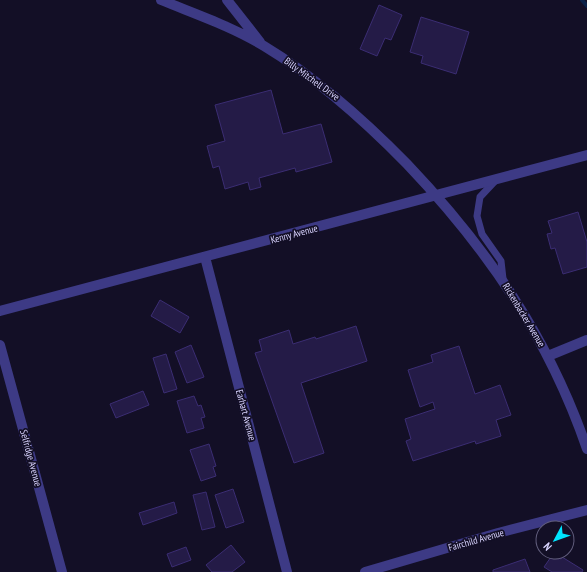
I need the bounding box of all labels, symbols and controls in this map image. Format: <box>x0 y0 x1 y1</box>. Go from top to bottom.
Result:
street label: Billy Mitchell Drive <box>282 55 342 103</box>
street label: Kenny Avenue <box>269 222 319 246</box>
street label: Rickenbacker Avenue <box>500 281 548 349</box>
street label: Earhart Avenue <box>233 388 259 442</box>
street label: Selfridge Avenue <box>17 428 45 488</box>
north arrow <box>535 520 575 560</box>
street label: Fairchild Avenue <box>447 526 505 554</box>
text: N <box>540 540 555 553</box>

